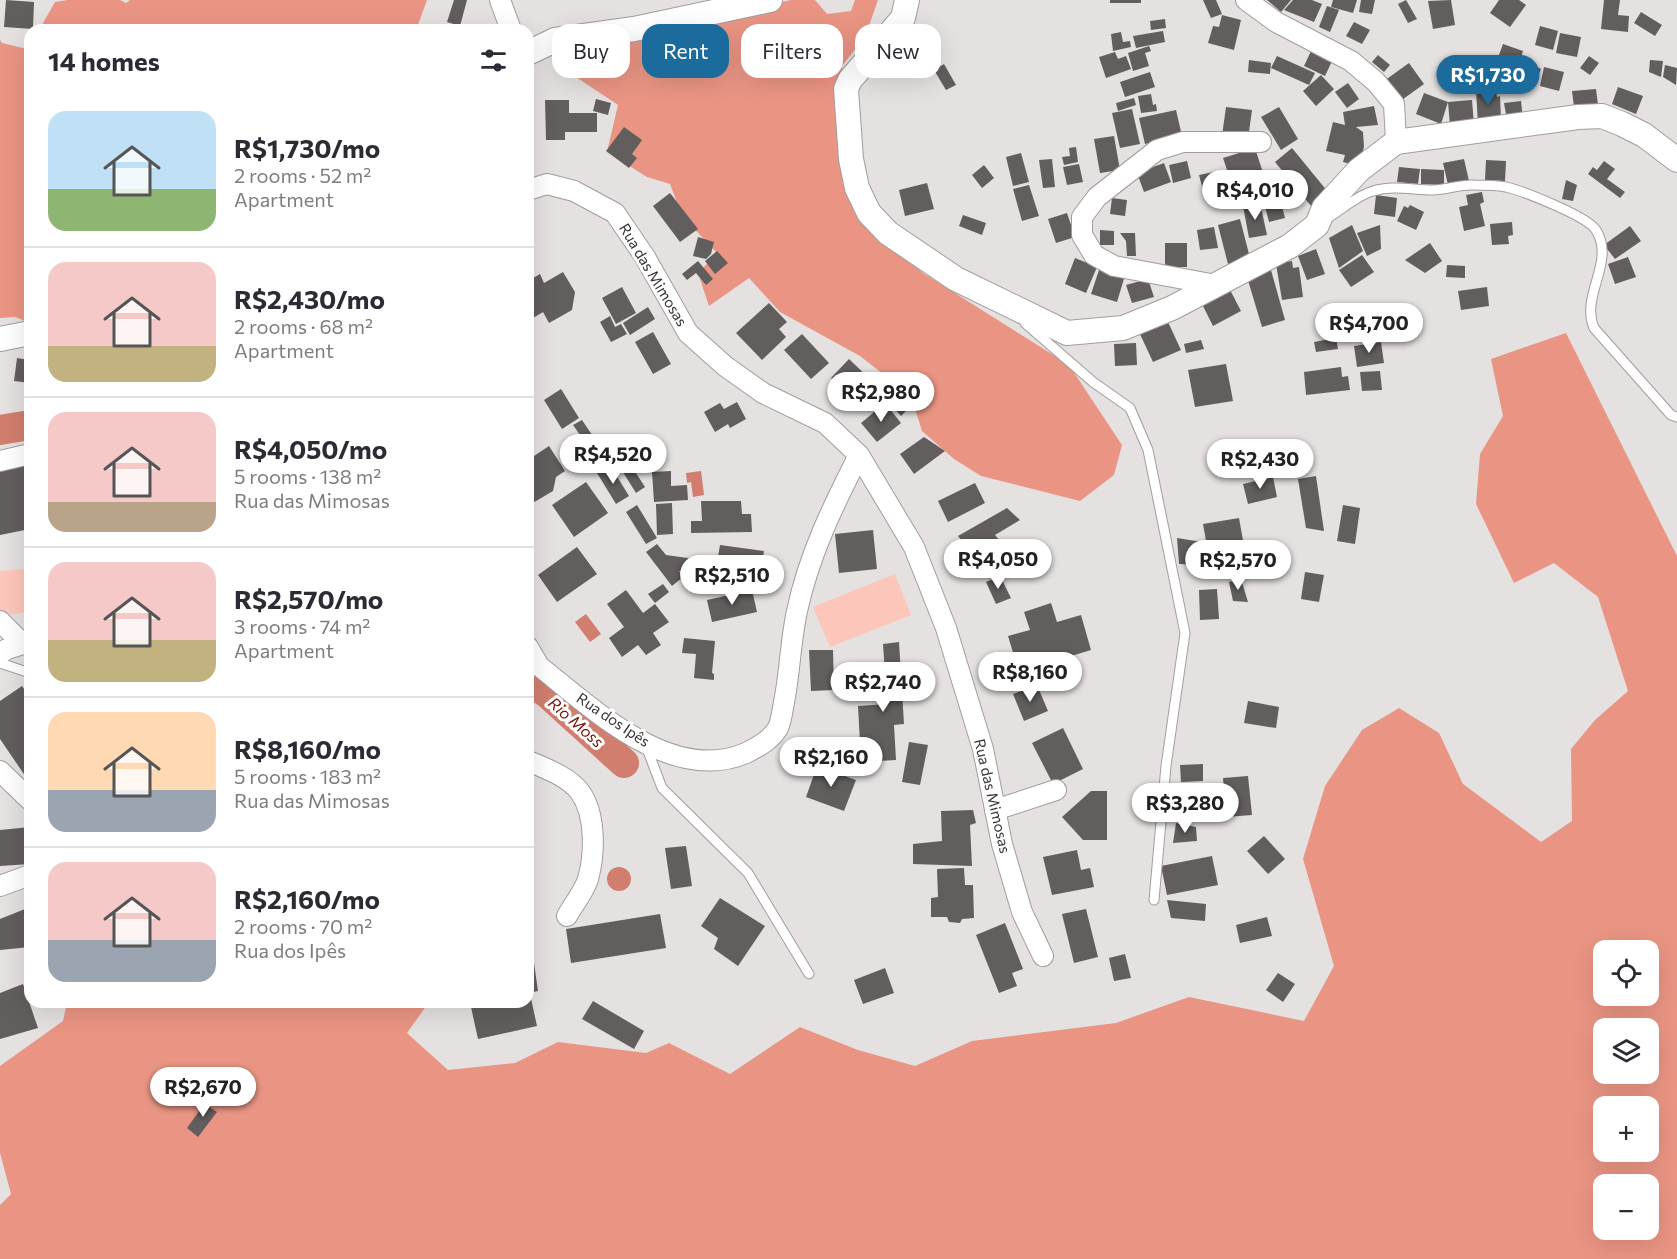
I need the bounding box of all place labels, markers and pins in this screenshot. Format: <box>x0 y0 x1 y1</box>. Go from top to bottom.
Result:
pin: R$1,730 <box>1433 55 1543 106</box>
pin: R$4,010 <box>1200 170 1310 221</box>
pin: R$4,700 <box>1314 303 1424 354</box>
pin: R$2,980 <box>826 372 936 423</box>
pin: R$4,520 <box>558 434 668 485</box>
pin: R$2,430 <box>1205 439 1315 490</box>
pin: R$4,050 <box>943 539 1053 590</box>
pin: R$2,570 <box>1183 540 1293 591</box>
pin: R$2,510 <box>677 555 787 606</box>
pin: R$8,160 <box>975 652 1085 703</box>
pin: R$2,740 <box>828 662 938 713</box>
pin: R$2,160 <box>776 737 886 788</box>
pin: R$3,280 <box>1130 783 1240 834</box>
pin: R$2,670 <box>148 1067 258 1118</box>

